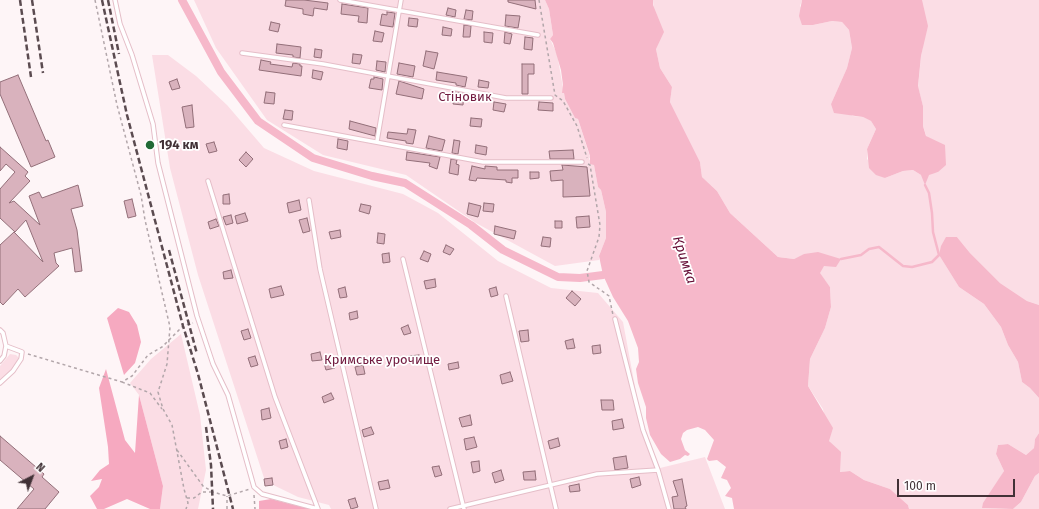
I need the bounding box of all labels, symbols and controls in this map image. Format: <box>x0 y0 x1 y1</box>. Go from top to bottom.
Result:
park label: Стіновик <box>438 89 492 105</box>
place label: 194 км <box>159 137 198 153</box>
marker: 194 км <box>144 139 156 151</box>
water label: Кримка <box>668 234 700 286</box>
park label: Кримське урочище <box>324 352 440 368</box>
north arrow <box>12 457 52 497</box>
text: N <box>33 460 47 475</box>
scale bar <box>899 471 1017 497</box>
text: 100 m <box>904 479 936 493</box>

